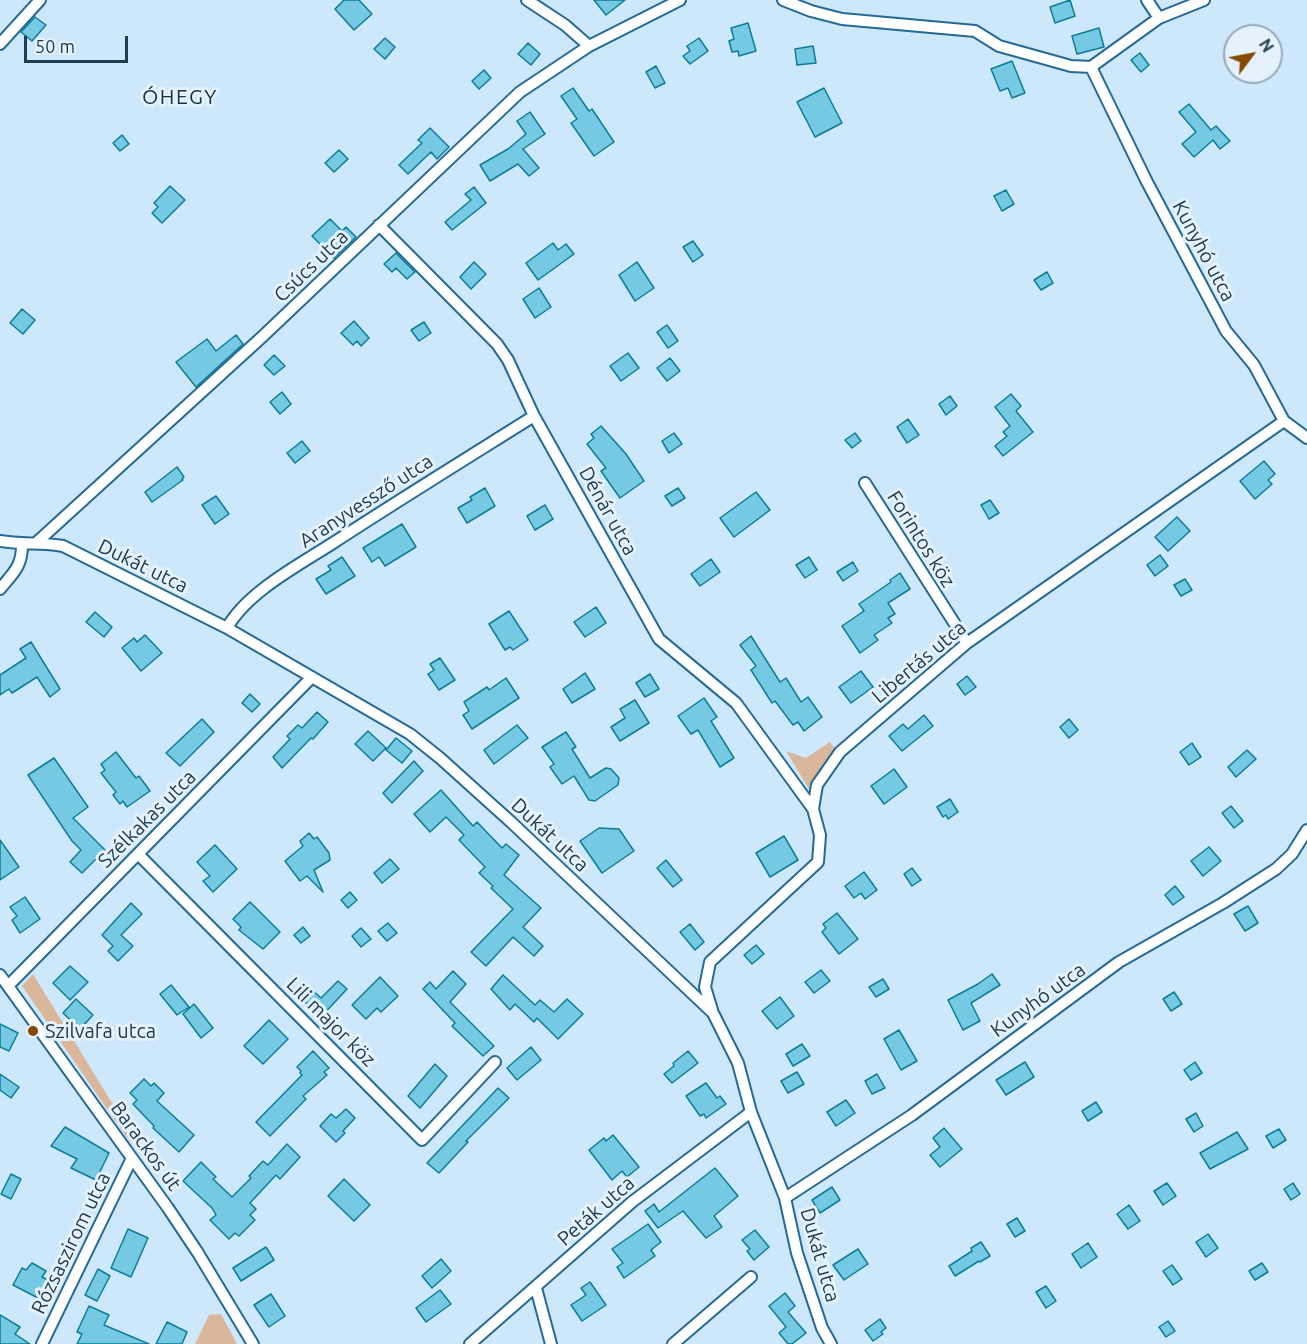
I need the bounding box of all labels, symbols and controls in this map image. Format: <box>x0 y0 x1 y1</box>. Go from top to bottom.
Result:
scale bar <box>27 24 130 62</box>
north arrow <box>1223 24 1283 84</box>
text: 50 m <box>35 36 75 56</box>
text: N <box>1256 36 1277 55</box>
district label: ÓHEGY <box>142 84 218 110</box>
street label: Kunyhó utca <box>1167 196 1241 306</box>
street label: Csúcs utca <box>269 225 353 307</box>
street label: Aranyvessző utca <box>295 449 437 553</box>
street label: Dénár utca <box>574 462 642 560</box>
street label: Forintos köz <box>882 486 960 592</box>
street label: Dukát utca <box>94 534 192 598</box>
street label: Libertás utca <box>867 616 971 708</box>
street label: Szélkakas utca <box>93 765 201 873</box>
street label: Dukát utca <box>506 793 594 877</box>
street label: Kunyhó utca <box>986 958 1090 1042</box>
street label: Lili major köz <box>281 972 381 1072</box>
place label: Szilvafa utca <box>45 1019 156 1043</box>
marker: Szilvafa utca <box>26 1024 40 1038</box>
street label: Barackos út <box>106 1097 186 1195</box>
street label: Rózsaszirom utca <box>26 1168 116 1318</box>
street label: Peták utca <box>553 1171 639 1251</box>
street label: Dukát utca <box>795 1205 845 1305</box>

